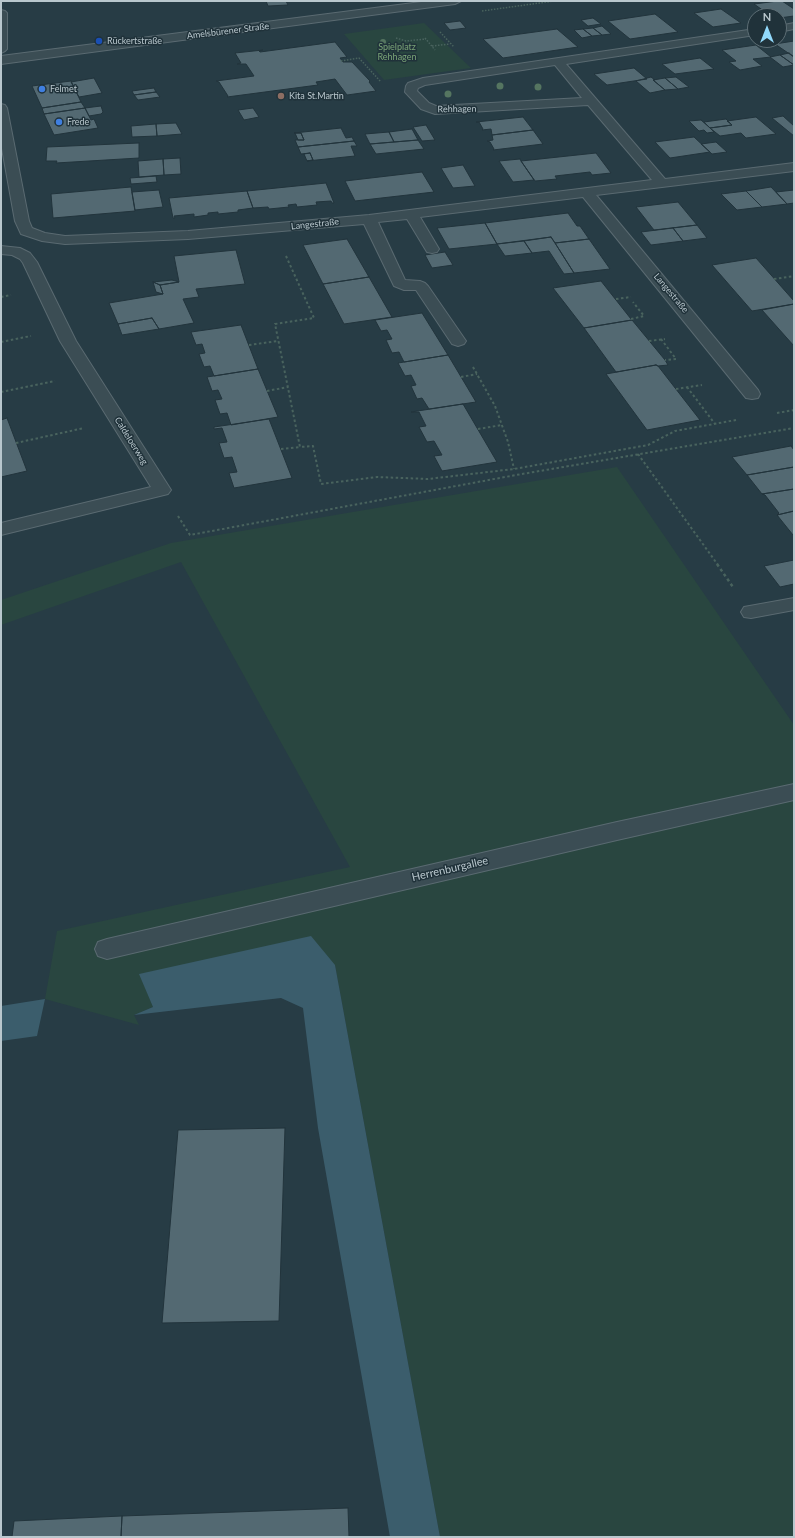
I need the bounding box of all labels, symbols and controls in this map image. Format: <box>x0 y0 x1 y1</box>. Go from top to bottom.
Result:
north arrow <box>747 8 787 48</box>
text: N <box>763 10 771 23</box>
street label: Amelsbürener Straße <box>186 21 270 41</box>
marker: Rückertstraße <box>94 36 104 46</box>
place label: Rückertstraße <box>107 36 162 46</box>
park label: Spielplatz Rehhagen <box>378 42 416 63</box>
marker: Felmet <box>37 84 47 94</box>
place label: Felmet <box>50 84 77 94</box>
marker: Kita St.Martin <box>276 91 286 101</box>
place label: Kita St.Martin <box>289 91 344 101</box>
street label: Rehhagen <box>437 103 477 115</box>
marker: Frede <box>54 117 64 127</box>
place label: Frede <box>67 117 89 127</box>
street label: Langestraße <box>290 216 340 232</box>
street label: Langestraße <box>651 271 691 315</box>
street label: Caldeloerweg <box>112 415 150 467</box>
street label: Herrenburgallee <box>411 854 489 884</box>

